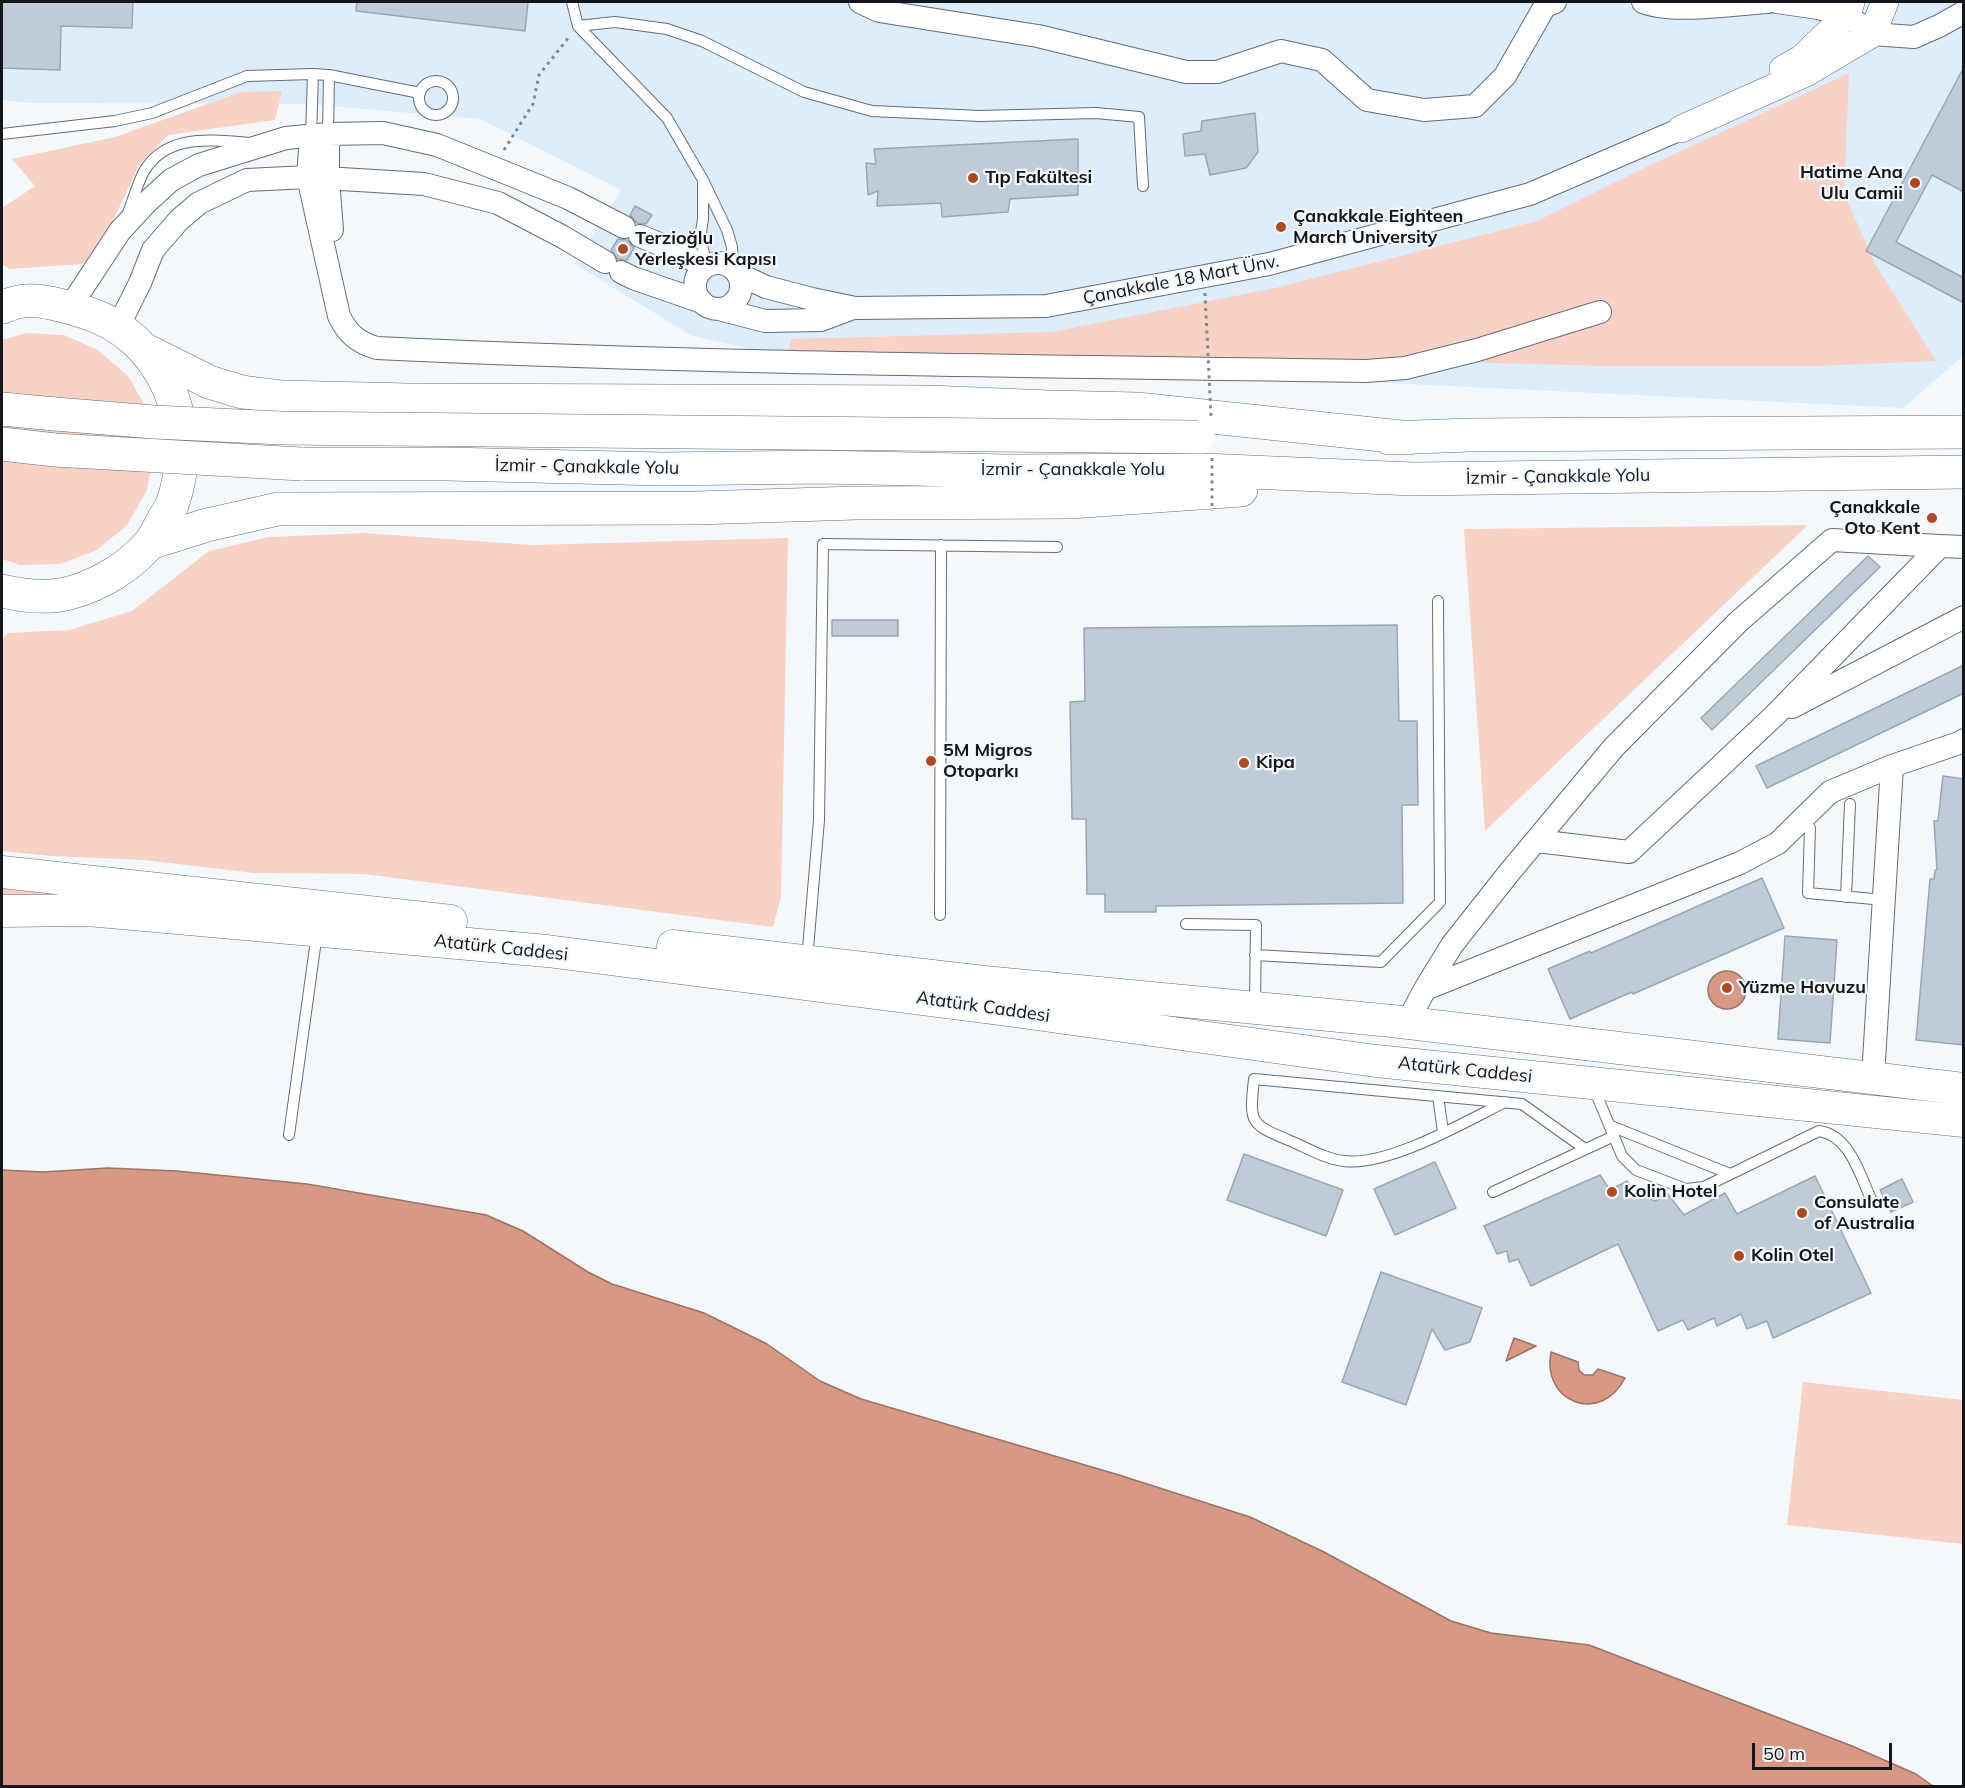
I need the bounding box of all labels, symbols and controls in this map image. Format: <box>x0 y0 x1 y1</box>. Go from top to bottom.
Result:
place label: Hatime Ana Ulu Camii <box>1800 162 1903 204</box>
place label: Tıp Fakültesi <box>985 167 1092 189</box>
marker: Tıp Fakültesi <box>966 171 980 185</box>
marker: Hatime Ana Ulu Camii <box>1908 176 1922 190</box>
place label: Çanakkale Eighteen March University <box>1293 206 1463 248</box>
marker: Çanakkale Eighteen March University <box>1274 220 1288 234</box>
place label: Terzioğlu Yerleşkesi Kapısı <box>635 228 776 270</box>
marker: Terzioğlu Yerleşkesi Kapısı <box>616 242 630 256</box>
street label: Çanakkale 18 Mart Ünv. <box>1081 250 1281 310</box>
street label: İzmir - Çanakkale Yolu <box>495 455 679 479</box>
street label: İzmir - Çanakkale Yolu <box>981 459 1165 481</box>
street label: İzmir - Çanakkale Yolu <box>1466 465 1650 489</box>
place label: Çanakkale Oto Kent <box>1829 497 1920 540</box>
marker: Çanakkale Oto Kent <box>1925 511 1939 525</box>
place label: 5M Migros Otoparkı <box>943 740 1033 783</box>
place label: Kipa <box>1256 752 1295 774</box>
marker: 5M Migros Otoparkı <box>924 754 938 768</box>
marker: Kipa <box>1237 756 1251 770</box>
street label: Atatürk Caddesi <box>433 930 569 966</box>
place label: Yüzme Havuzu <box>1739 977 1866 999</box>
marker: Yüzme Havuzu <box>1720 981 1734 995</box>
street label: Atatürk Caddesi <box>915 987 1051 1027</box>
street label: Atatürk Caddesi <box>1397 1052 1533 1088</box>
place label: Kolin Hotel <box>1624 1181 1717 1203</box>
marker: Kolin Hotel <box>1605 1185 1619 1199</box>
place label: Consulate of Australia <box>1814 1192 1915 1234</box>
marker: Consulate of Australia <box>1795 1206 1809 1220</box>
place label: Kolin Otel <box>1751 1245 1834 1267</box>
marker: Kolin Otel <box>1732 1249 1746 1263</box>
scale bar <box>1755 1731 1894 1769</box>
text: 50 m <box>1763 1742 1805 1765</box>

